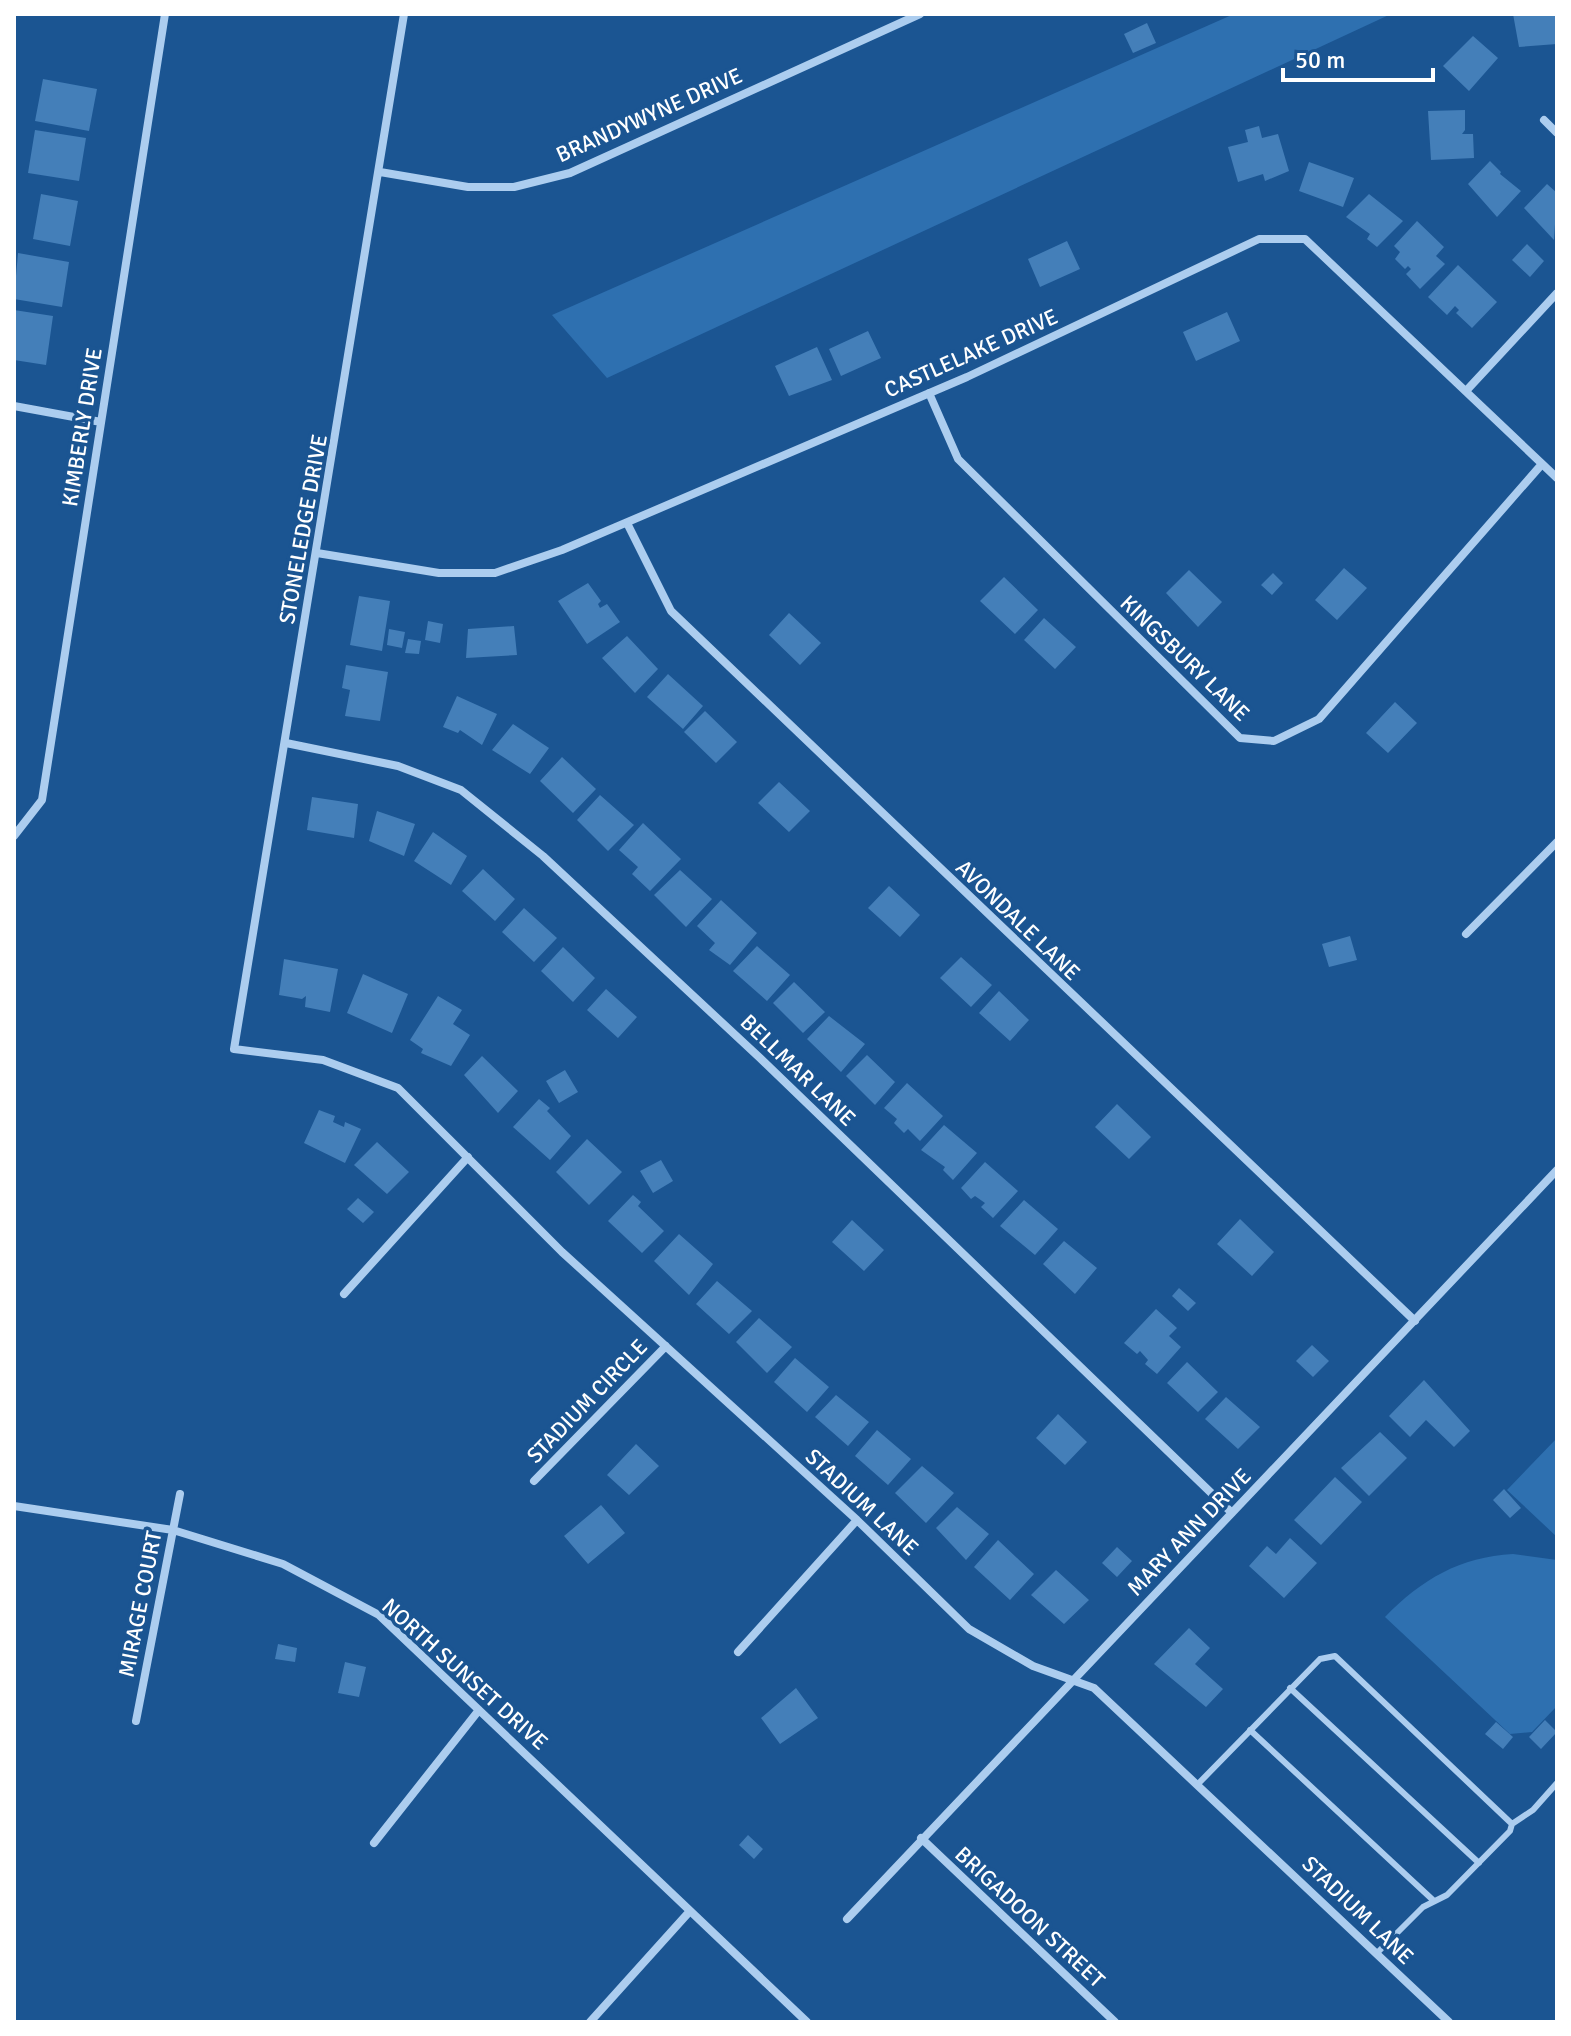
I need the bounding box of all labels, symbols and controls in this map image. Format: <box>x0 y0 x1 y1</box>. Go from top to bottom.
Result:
scale bar <box>1283 32 1433 82</box>
text: 50 m <box>1295 45 1345 75</box>
street label: BRANDYWYNE DRIVE <box>552 62 746 168</box>
street label: CASTLELAKE DRIVE <box>880 303 1062 403</box>
street label: KIMBERLY DRIVE <box>56 346 108 508</box>
street label: STONELEDGE DRIVE <box>273 432 333 626</box>
street label: KINGSBURY LANE <box>1115 589 1255 727</box>
street label: AVONDALE LANE <box>950 854 1086 986</box>
street label: BELLMAR LANE <box>735 1008 861 1132</box>
street label: STADIUM CIRCLE <box>521 1333 653 1469</box>
street label: STADIUM LANE <box>800 1443 924 1561</box>
street label: MARY ANN DRIVE <box>1121 1463 1257 1601</box>
street label: MIRAGE COURT <box>113 1529 167 1679</box>
street label: NORTH SUNSET DRIVE <box>376 1592 554 1756</box>
street label: BRIGADOON STREET <box>949 1841 1111 1993</box>
street label: STADIUM LANE <box>1297 1850 1419 1970</box>

